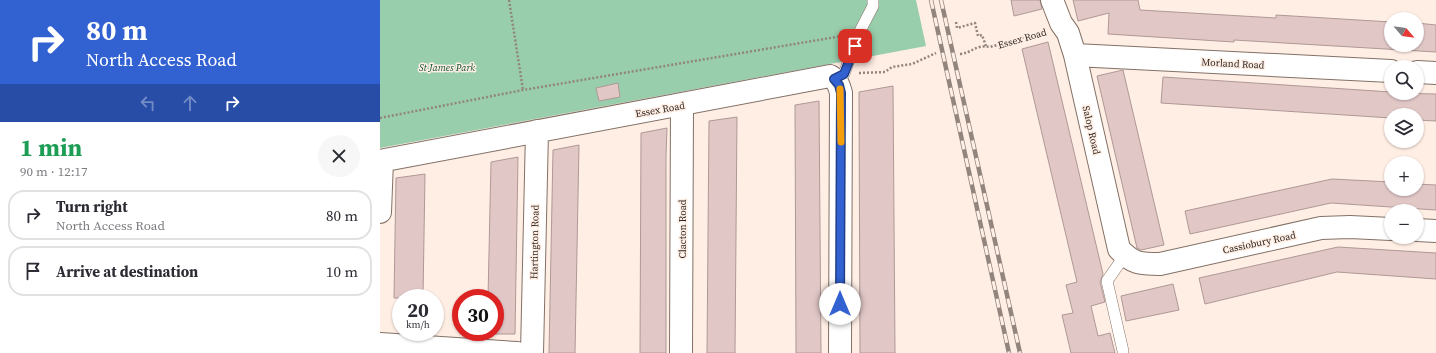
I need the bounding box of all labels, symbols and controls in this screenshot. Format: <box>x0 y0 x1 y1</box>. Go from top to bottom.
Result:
text: 80 m <box>86 11 148 49</box>
north arrow <box>1384 12 1424 52</box>
map controls <box>1384 12 1424 244</box>
icon: right <box>20 16 72 68</box>
street label: Essex Road <box>996 25 1048 52</box>
pin <box>838 29 872 63</box>
icon: arrive <box>844 35 866 57</box>
text: North Access Road <box>86 47 237 72</box>
street label: Morland Road <box>1201 55 1265 72</box>
button: search <box>1384 60 1424 100</box>
park label: St James Park <box>419 61 475 74</box>
icon: left <box>137 92 159 114</box>
icon: ahead <box>179 92 201 114</box>
icon: right <box>221 92 243 114</box>
street label: Essex Road <box>634 99 686 120</box>
street label: Salop Road <box>1080 105 1103 156</box>
button: layers <box>1384 108 1424 148</box>
text: 1 min <box>20 131 82 164</box>
button: close <box>318 135 360 177</box>
button: + <box>1384 156 1424 196</box>
text: 90 m · 12:17 <box>20 163 88 180</box>
text: Turn right <box>56 196 128 217</box>
street label: Clacton Road <box>676 199 689 258</box>
icon: right <box>22 204 44 226</box>
street label: Hartington Road <box>527 204 542 279</box>
button: − <box>1384 204 1424 244</box>
text: 80 m <box>326 205 358 226</box>
text: North Access Road <box>56 217 165 234</box>
street label: Cassiobury Road <box>1221 228 1297 257</box>
icon: arrive <box>22 260 44 282</box>
text: Arrive at destination <box>56 261 198 282</box>
text: 10 m <box>326 261 358 282</box>
position arrow <box>819 283 861 325</box>
speed limit sign: 30 <box>452 289 504 341</box>
text: 20 <box>407 296 429 324</box>
text: km/h <box>406 318 430 331</box>

